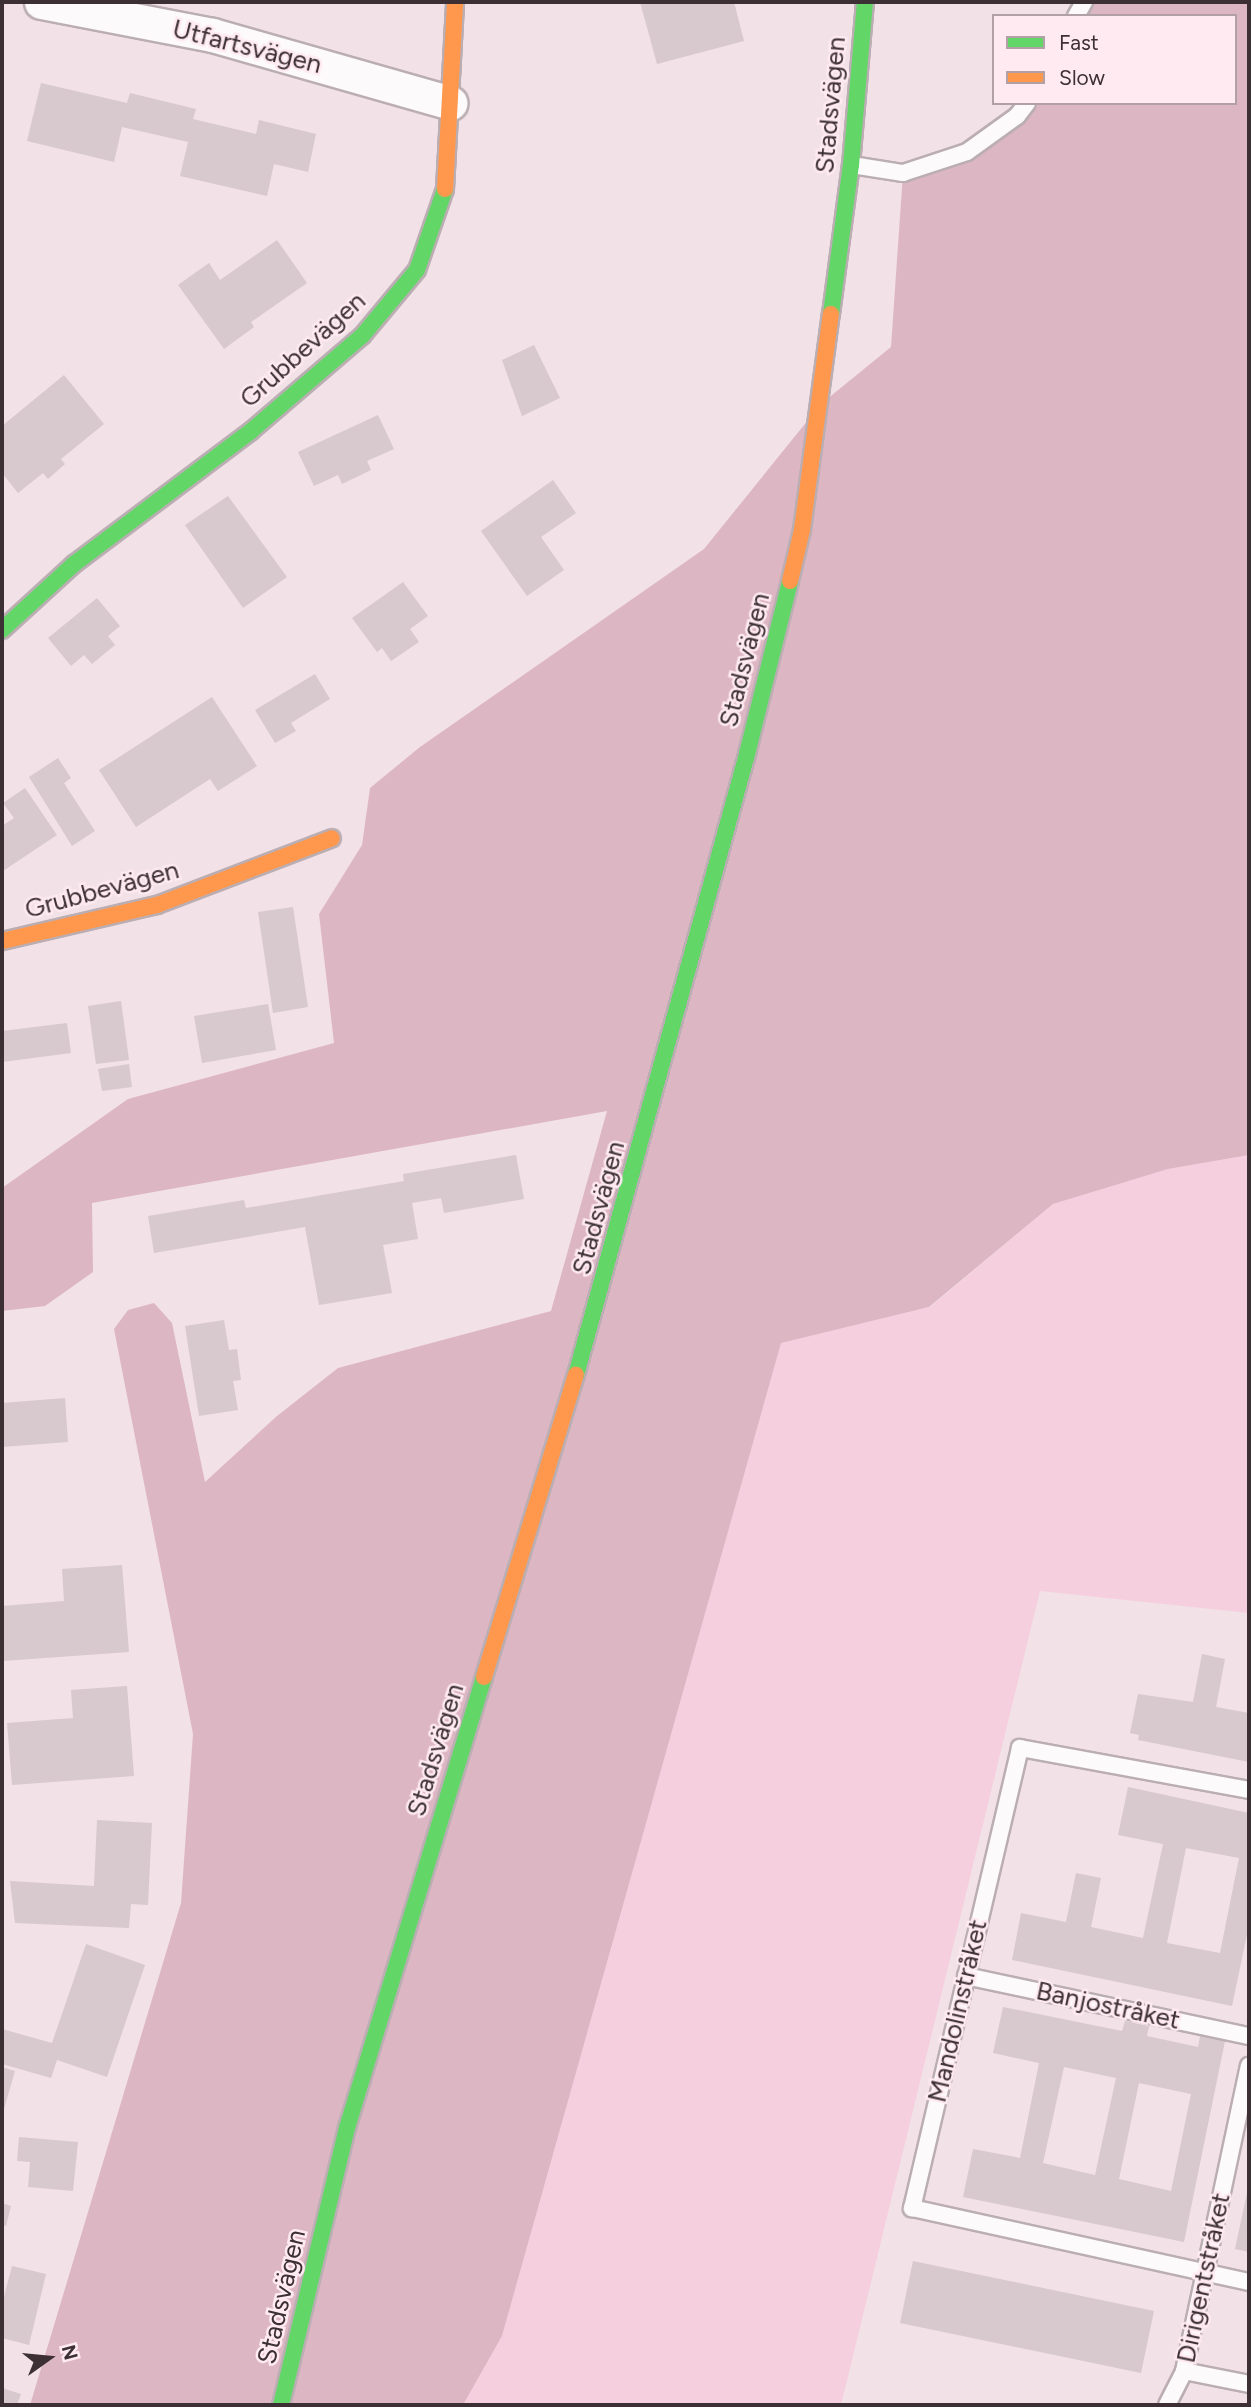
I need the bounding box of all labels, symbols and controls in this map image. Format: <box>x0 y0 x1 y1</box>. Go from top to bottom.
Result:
street label: Utfartsvägen <box>169 13 325 81</box>
legend <box>992 14 1237 105</box>
text: Fast <box>1059 30 1099 55</box>
street label: Stadsvägen <box>809 35 853 175</box>
text: Slow <box>1059 65 1105 90</box>
street label: Grubbevägen <box>234 286 372 414</box>
street label: Stadsvägen <box>713 590 777 730</box>
street label: Grubbevägen <box>22 854 182 926</box>
street label: Stadsvägen <box>566 1138 632 1278</box>
street label: Stadsvägen <box>401 1680 471 1820</box>
street label: Mandolinstråket <box>922 1917 994 2105</box>
street label: Banjostråket <box>1033 1976 1183 2036</box>
street label: Dirigentstråket <box>1171 2190 1237 2366</box>
street label: Stadsvägen <box>251 2227 313 2367</box>
north arrow <box>14 2323 84 2393</box>
text: N <box>57 2342 83 2363</box>

